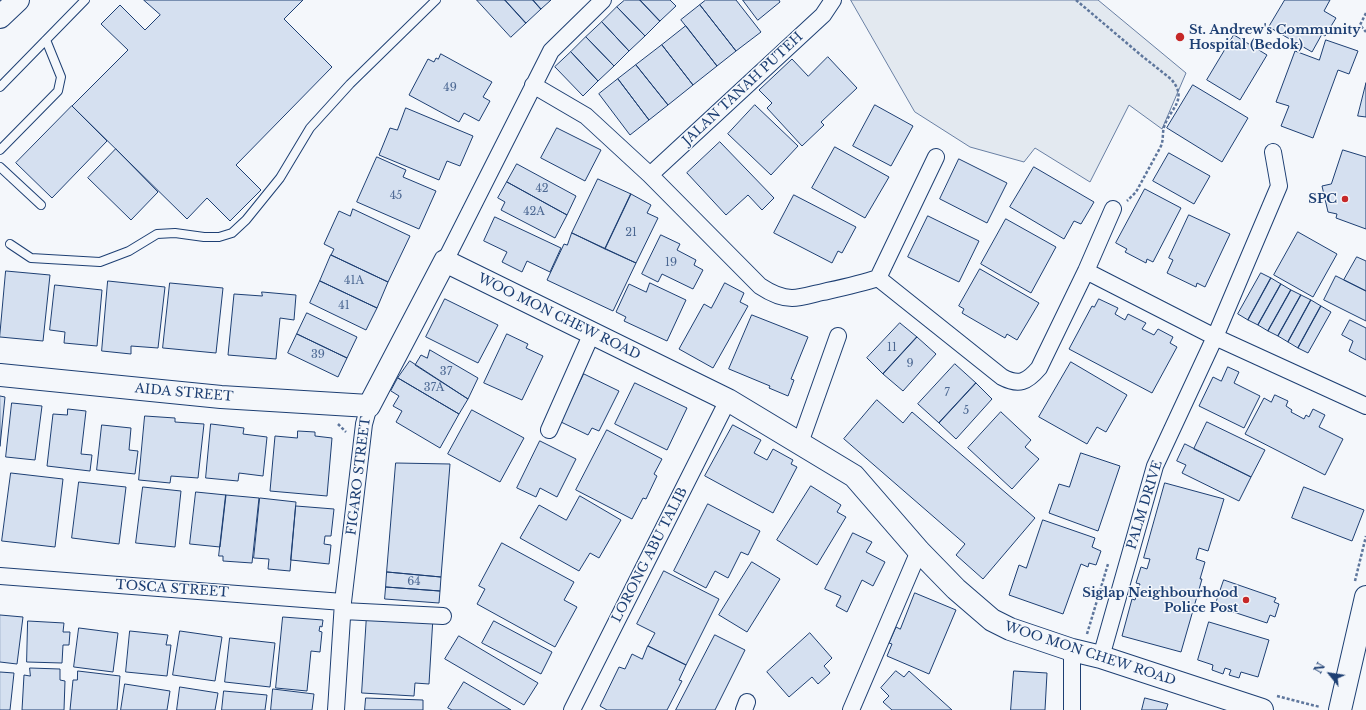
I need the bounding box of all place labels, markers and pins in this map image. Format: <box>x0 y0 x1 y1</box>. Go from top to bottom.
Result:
place label: St. Andrew's Community Hospital (Bedok) <box>1189 22 1361 53</box>
marker: St. Andrew's Community Hospital (Bedok) <box>1174 31 1186 43</box>
place label: SPC <box>1308 191 1337 207</box>
marker: SPC <box>1340 194 1350 204</box>
place label: Siglap Neighbourhood Police Post <box>1082 585 1238 616</box>
marker: Siglap Neighbourhood Police Post <box>1241 595 1251 605</box>

